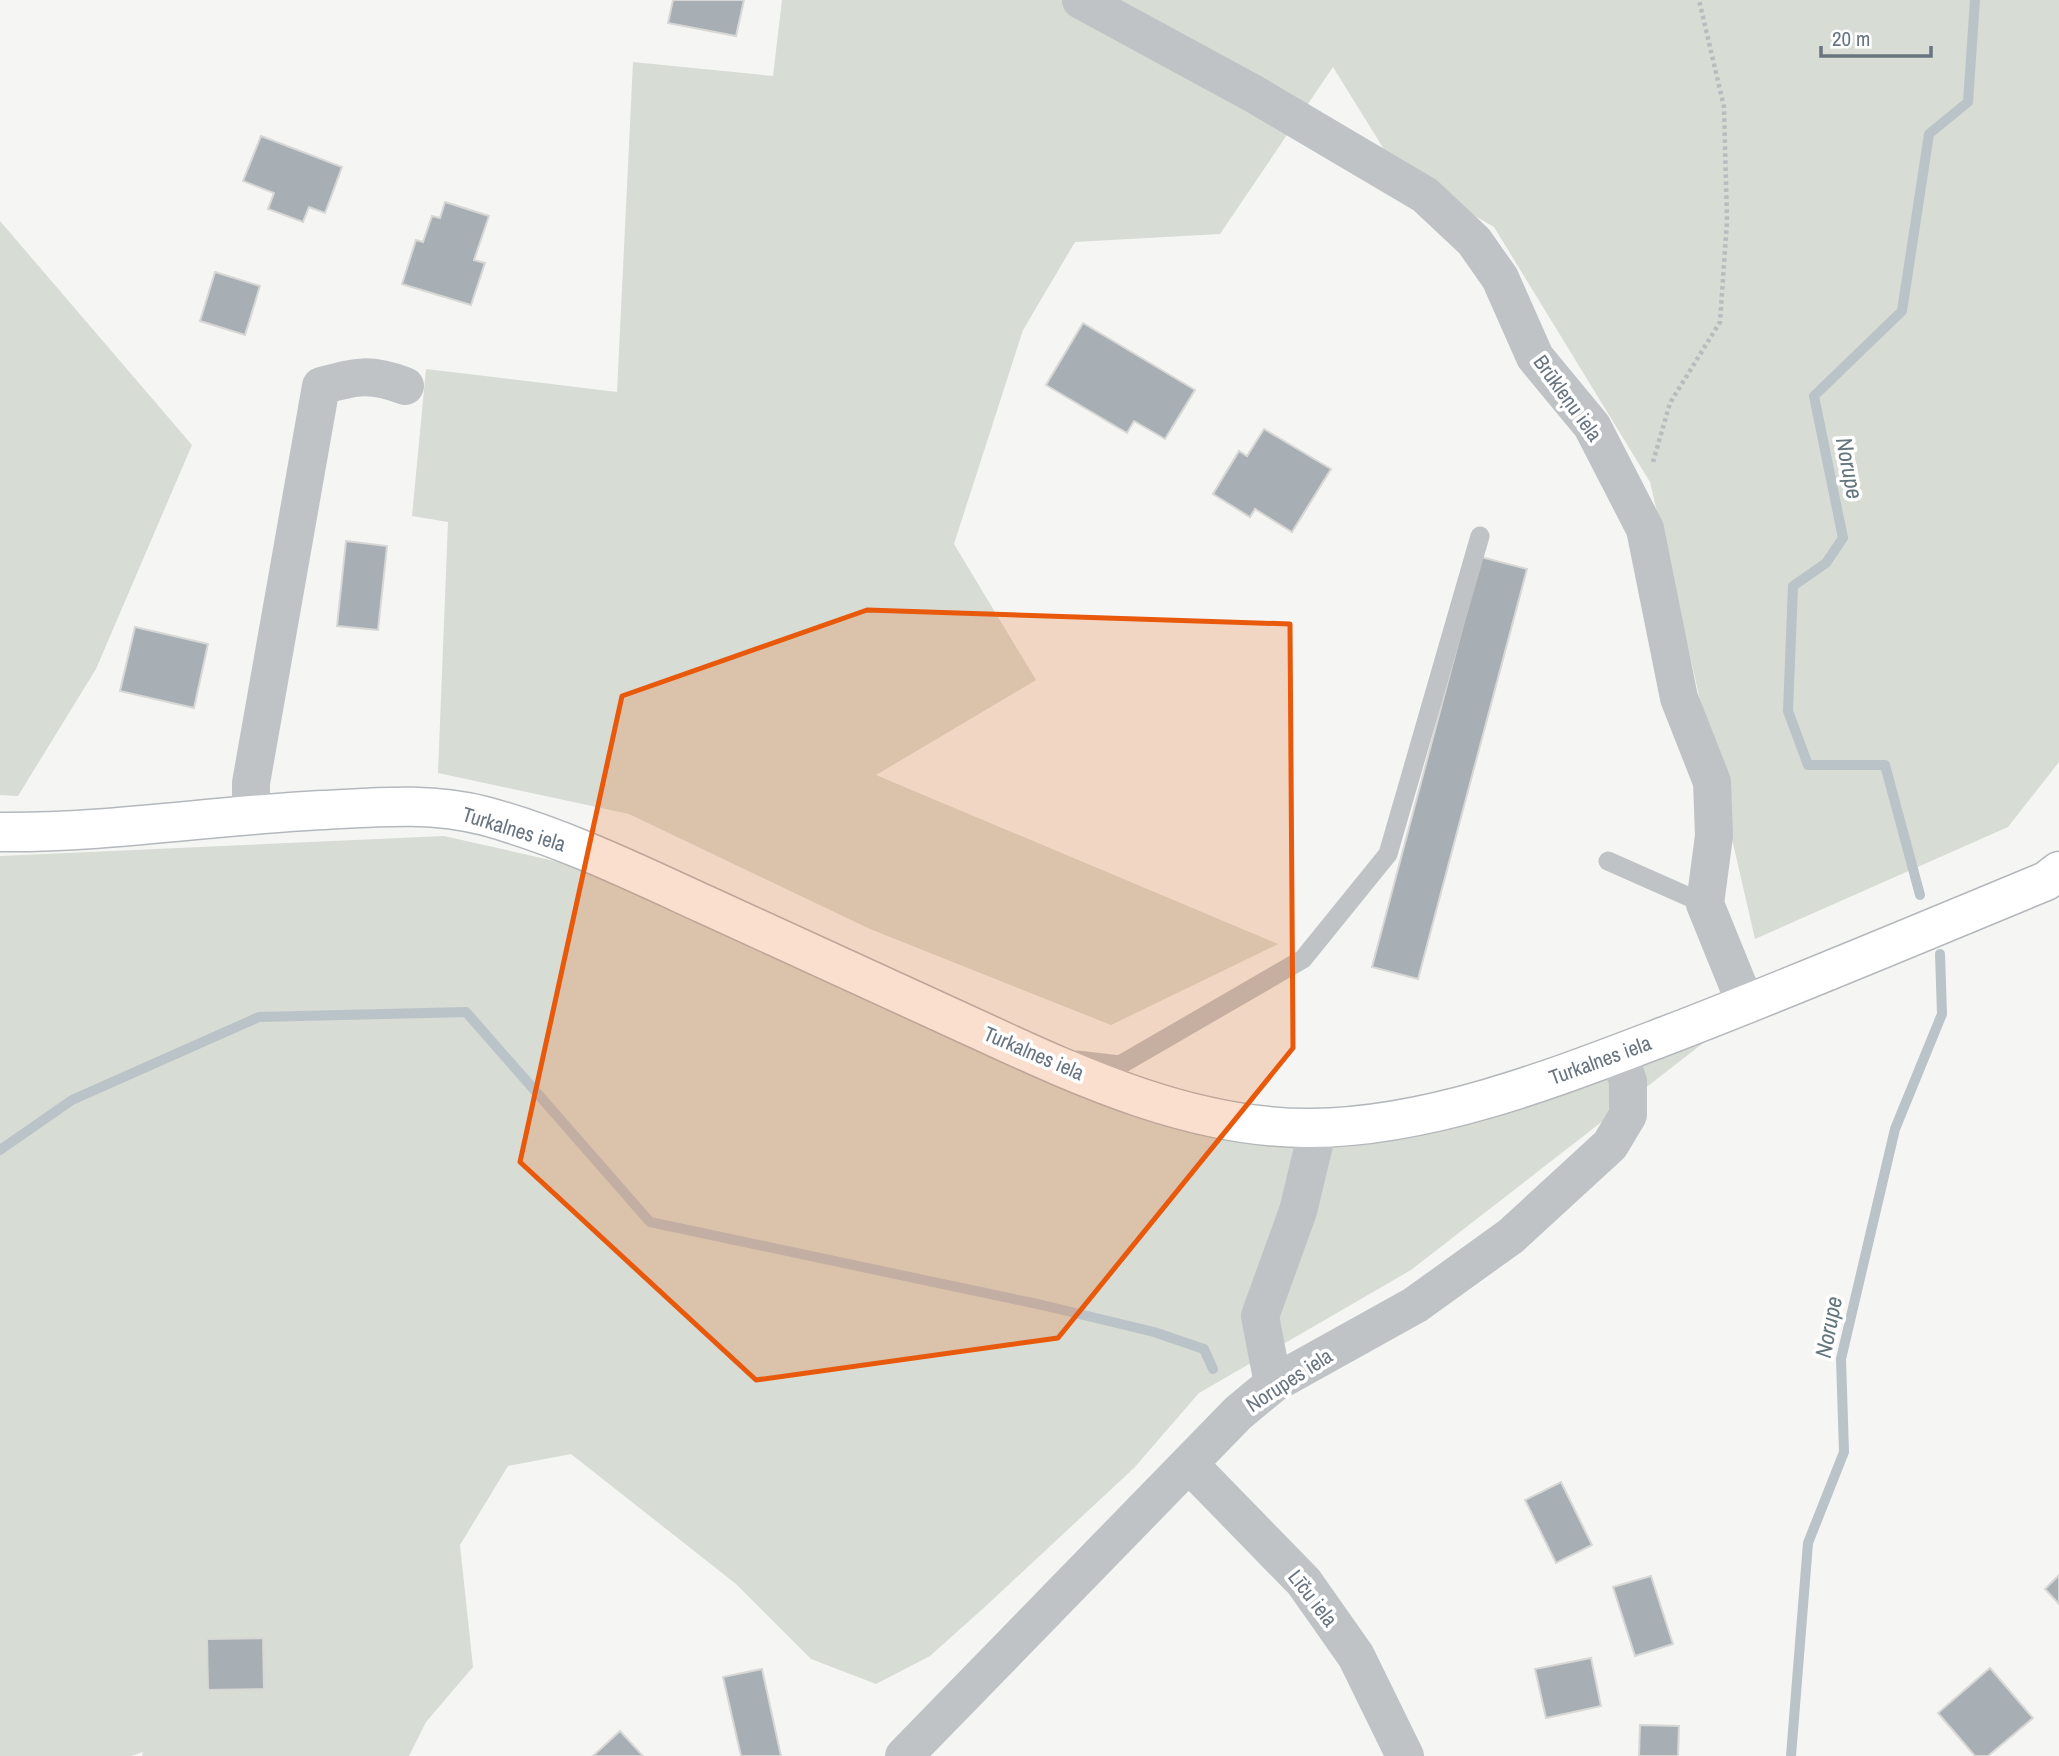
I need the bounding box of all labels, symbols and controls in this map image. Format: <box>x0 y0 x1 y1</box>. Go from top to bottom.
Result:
scale bar <box>1821 14 1931 58</box>
text: 20 m <box>1832 24 1870 53</box>
street label: Brūkleņu iela <box>1527 349 1610 448</box>
water label: Norupe <box>1829 435 1871 501</box>
street label: Turkalnes iela <box>459 800 570 859</box>
street label: Turkalnes iela <box>979 1019 1089 1087</box>
street label: Turkalnes iela <box>1545 1028 1655 1092</box>
water label: Norupe <box>1807 1294 1849 1360</box>
street label: Norupes iela <box>1240 1341 1338 1419</box>
street label: Līču iela <box>1282 1563 1345 1633</box>

